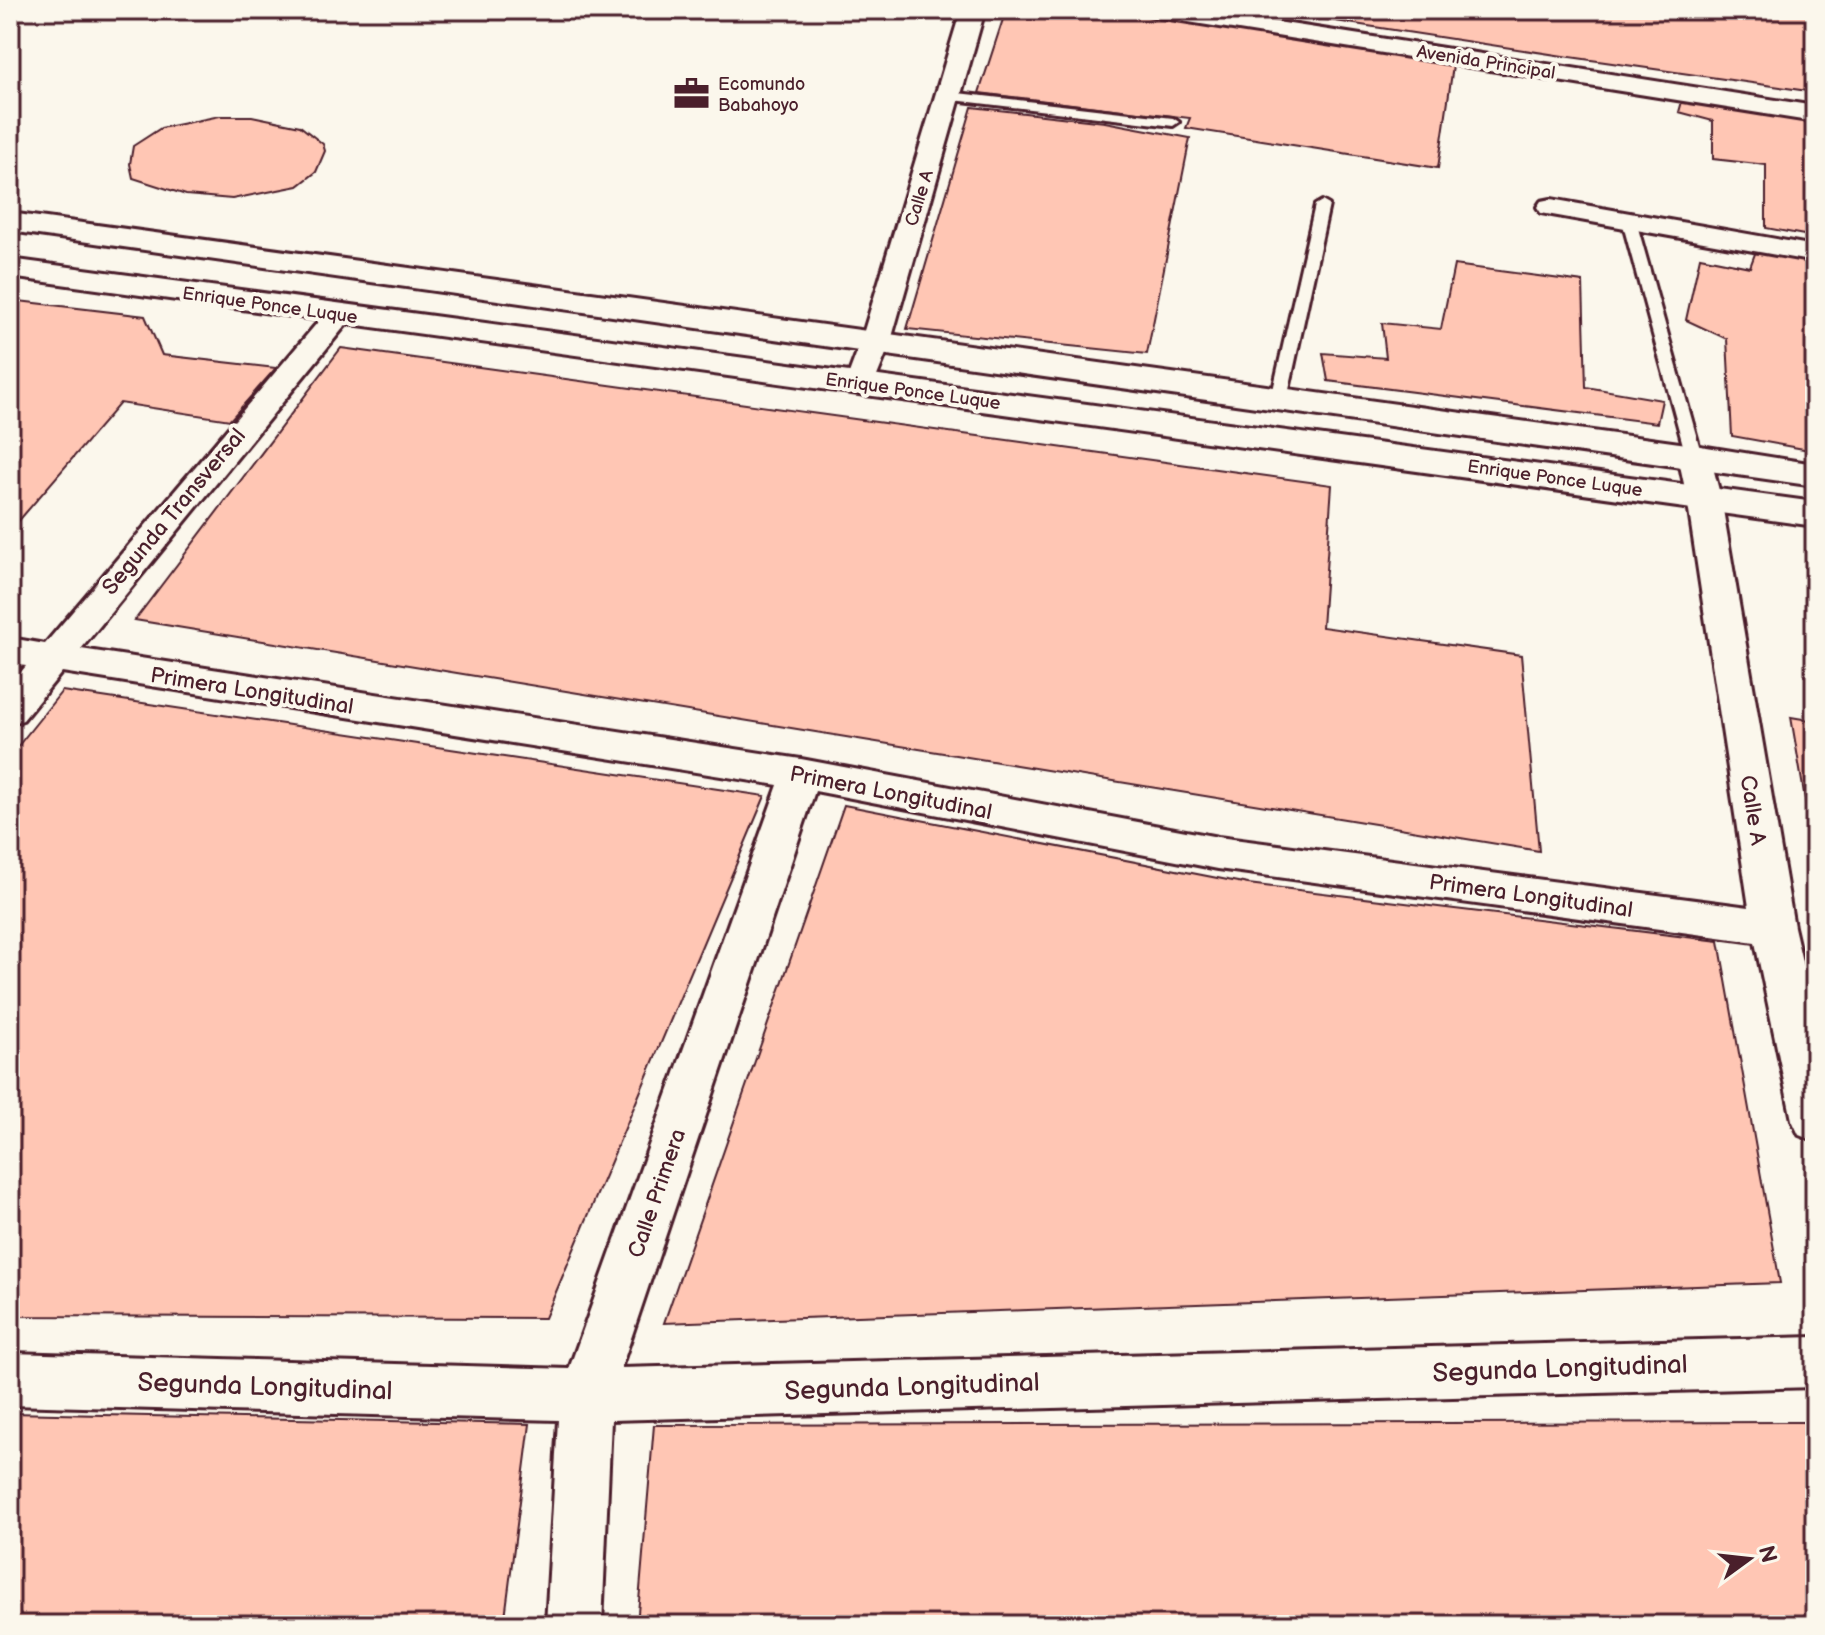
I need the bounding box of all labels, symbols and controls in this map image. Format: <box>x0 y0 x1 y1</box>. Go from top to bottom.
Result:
street label: Avenida Principal <box>1415 41 1557 84</box>
place label: Ecomundo Babahoyo <box>718 74 805 116</box>
office icon: Ecomundo Babahoyo <box>673 75 711 113</box>
street label: Calle A <box>901 168 938 229</box>
street label: Enrique Ponce Luque <box>181 283 359 328</box>
street label: Enrique Ponce Luque <box>824 369 1002 414</box>
street label: Segunda Transversal <box>97 423 252 601</box>
street label: Enrique Ponce Luque <box>1466 456 1644 501</box>
street label: Primera Longitudinal <box>148 662 355 721</box>
street label: Primera Longitudinal <box>787 761 994 826</box>
street label: Calle A <box>1734 773 1771 848</box>
street label: Primera Longitudinal <box>1427 869 1634 924</box>
street label: Calle Primera <box>623 1125 692 1262</box>
street label: Segunda Longitudinal <box>1432 1350 1688 1389</box>
street label: Segunda Longitudinal <box>137 1368 393 1407</box>
street label: Segunda Longitudinal <box>784 1368 1040 1407</box>
north arrow <box>1709 1519 1789 1599</box>
text: N <box>1752 1543 1782 1566</box>

